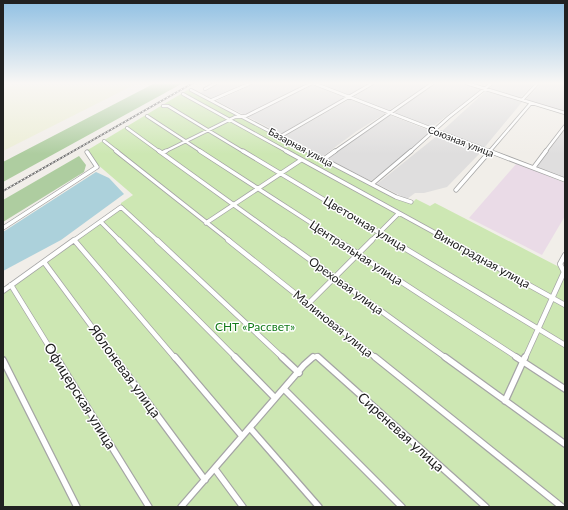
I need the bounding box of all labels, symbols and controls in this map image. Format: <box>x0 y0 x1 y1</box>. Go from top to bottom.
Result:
street label: Союзная улица <box>426 123 496 159</box>
street label: Базарная улица <box>267 125 335 169</box>
street label: Цветочная улица <box>321 193 410 254</box>
street label: Центральная улица <box>307 217 406 288</box>
street label: Виноградная улица <box>432 226 533 291</box>
street label: Ореховая улица <box>306 253 387 318</box>
street label: Малиновая улица <box>290 287 376 360</box>
park label: СНТ «Рассвет» <box>215 319 295 334</box>
street label: Яблоневая улица <box>85 320 165 421</box>
street label: Офицерская улица <box>41 339 120 452</box>
street label: Сиреневая улица <box>355 388 448 475</box>

